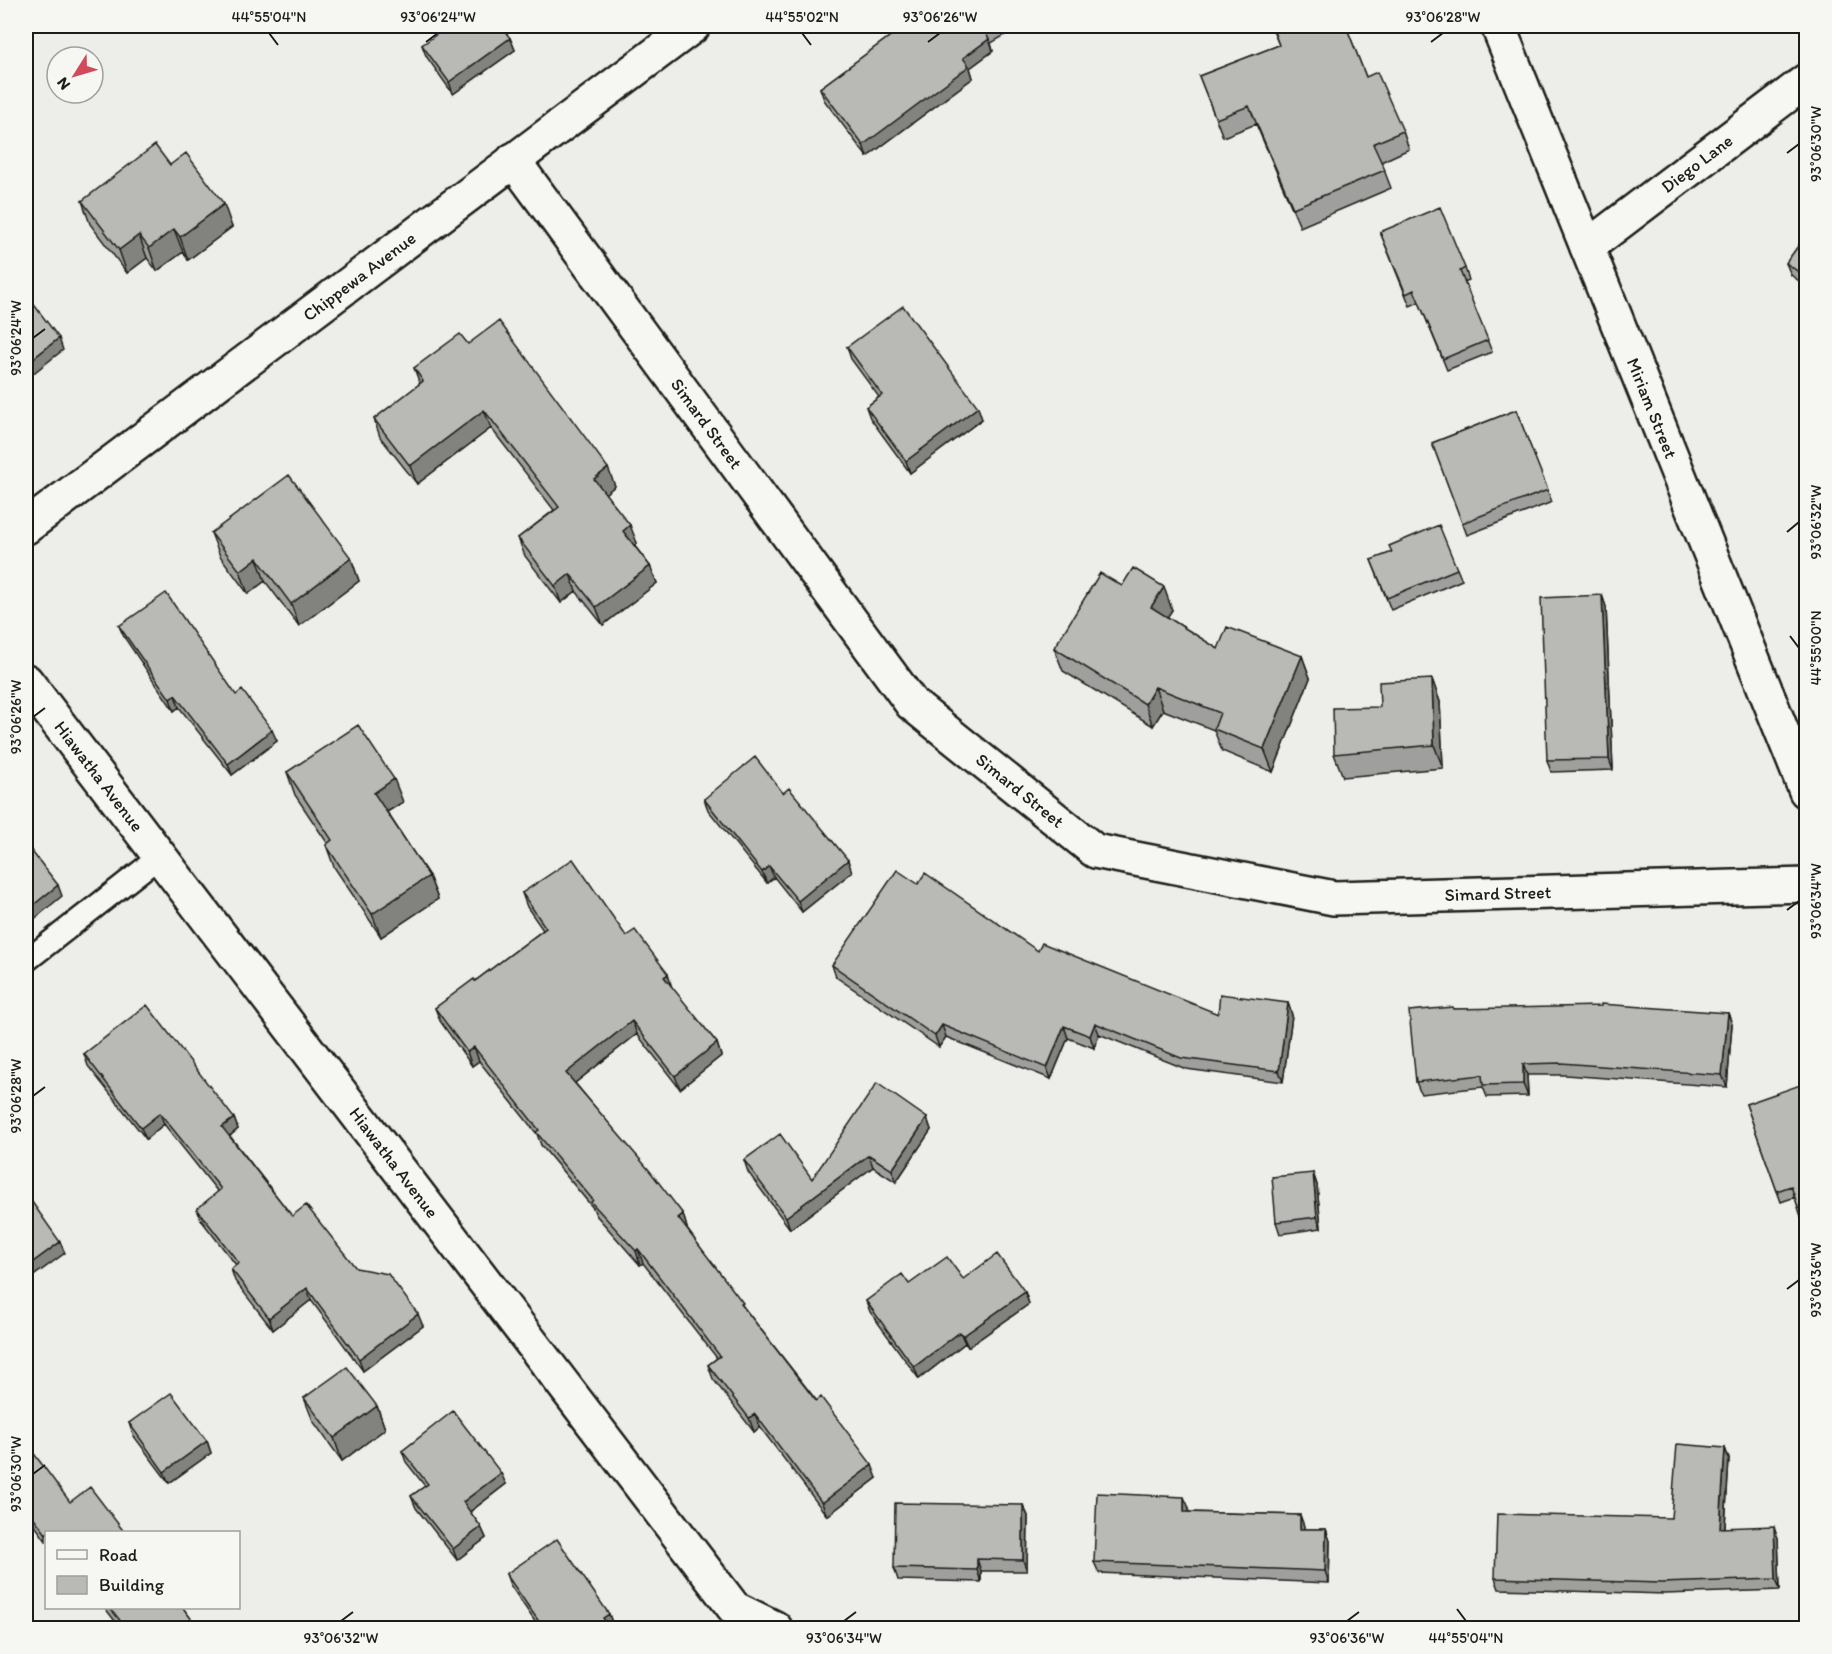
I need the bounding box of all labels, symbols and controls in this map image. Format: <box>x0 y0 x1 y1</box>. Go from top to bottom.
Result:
text: 44°55'04"N <box>232 8 306 26</box>
text: 93°06'24"W <box>400 8 476 26</box>
text: 44°55'02"N <box>765 8 839 26</box>
text: 93°06'26"W <box>903 8 977 26</box>
text: 93°06'28"W <box>1406 8 1481 26</box>
north arrow <box>45 45 105 105</box>
text: N <box>53 74 74 94</box>
text: 93°06'30"W <box>1807 106 1825 182</box>
street label: Diego Lane <box>1657 129 1737 198</box>
street label: Chippewa Avenue <box>299 227 420 326</box>
text: 93°06'24"W <box>7 300 25 376</box>
street label: Miriam Street <box>1622 355 1682 462</box>
street label: Simard Street <box>666 374 747 474</box>
text: 93°06'32"W <box>1807 484 1825 559</box>
text: 44°55'00"N <box>1807 610 1825 686</box>
text: 93°06'26"W <box>7 680 25 754</box>
street label: Hiawatha Avenue <box>50 717 148 836</box>
street label: Simard Street <box>971 749 1069 833</box>
text: 93°06'34"W <box>1807 863 1825 939</box>
street label: Simard Street <box>1444 881 1552 906</box>
text: 93°06'28"W <box>7 1058 25 1133</box>
street label: Hiawatha Avenue <box>345 1103 443 1222</box>
text: 93°06'36"W <box>1807 1242 1825 1317</box>
text: 93°06'30"W <box>7 1436 25 1512</box>
legend <box>45 1531 240 1609</box>
text: Road <box>99 1544 138 1566</box>
text: Building <box>99 1574 165 1596</box>
text: 93°06'32"W <box>304 1629 379 1647</box>
text: 93°06'34"W <box>806 1629 882 1647</box>
text: 93°06'36"W <box>1310 1629 1385 1647</box>
text: 44°55'04"N <box>1429 1629 1503 1647</box>

